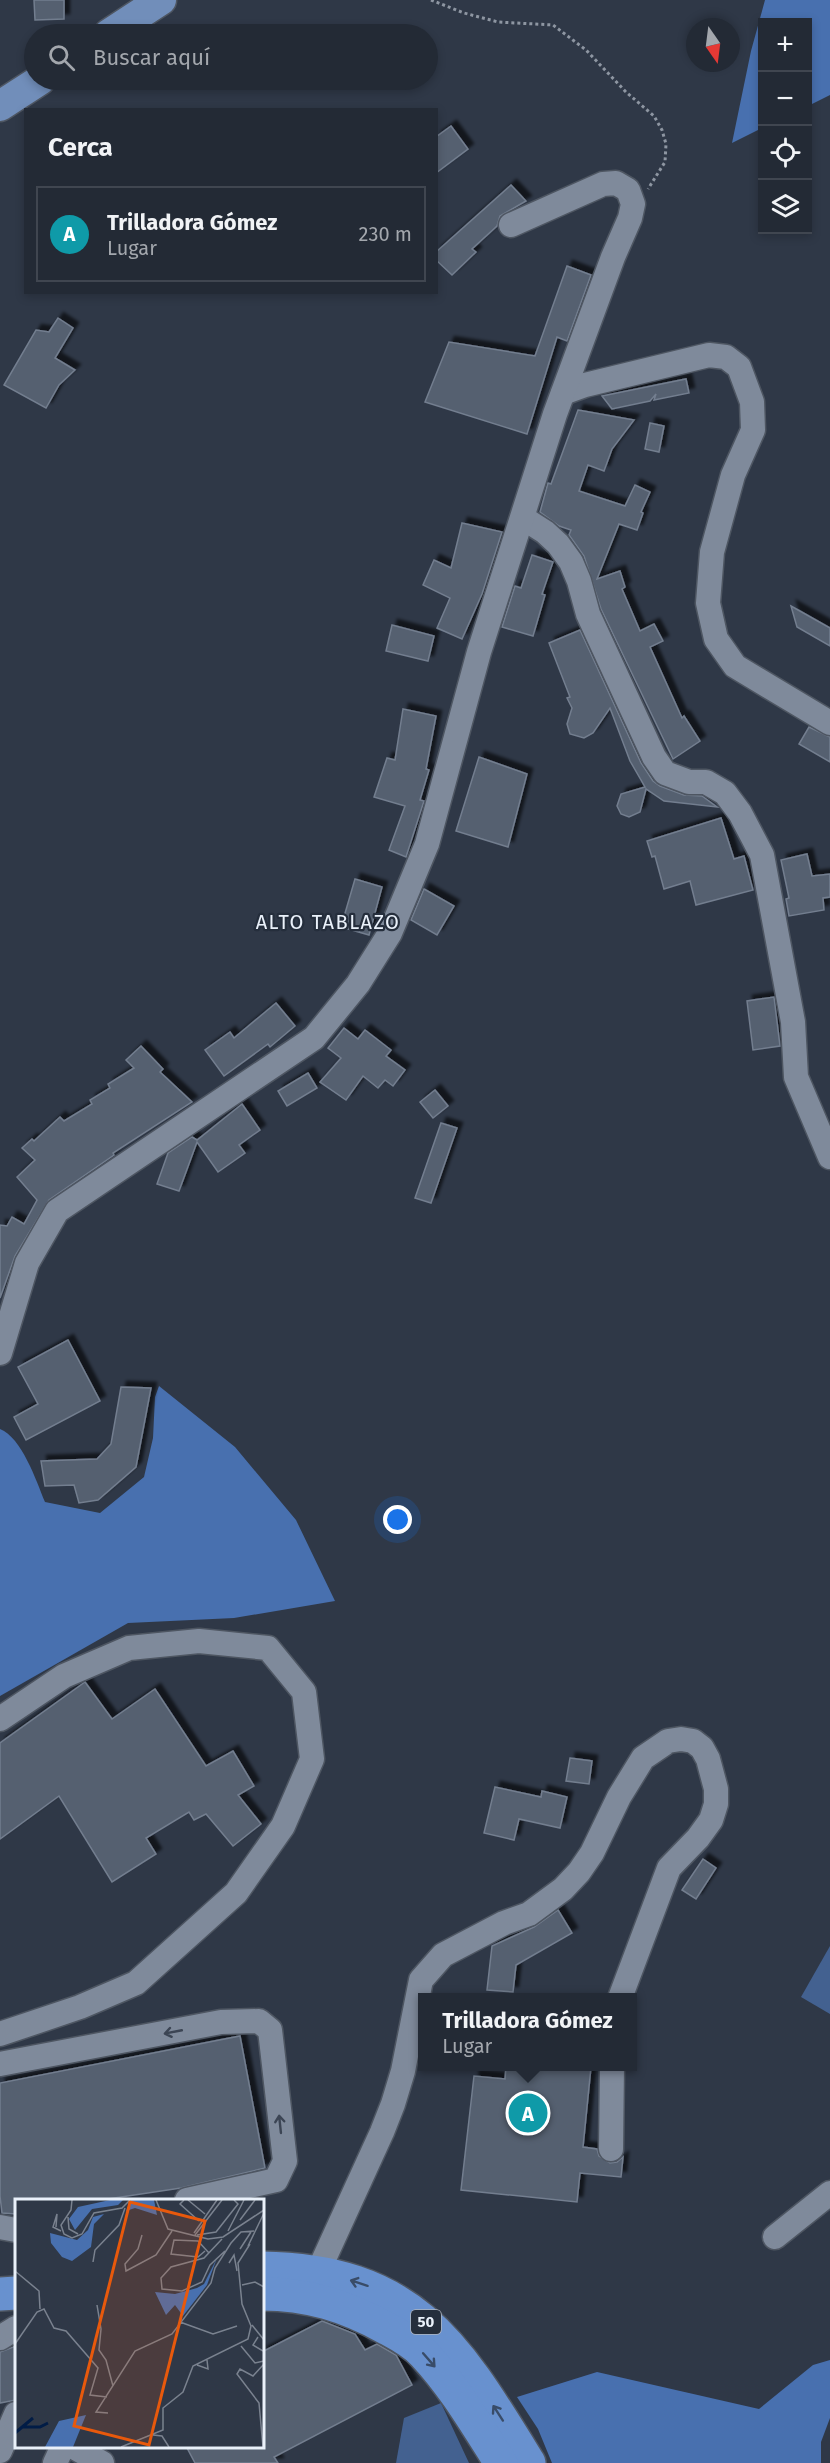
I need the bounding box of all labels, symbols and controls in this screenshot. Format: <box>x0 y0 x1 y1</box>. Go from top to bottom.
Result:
north arrow <box>686 18 740 72</box>
map controls <box>758 18 812 234</box>
button: + <box>758 18 812 72</box>
search box <box>24 24 438 90</box>
icon: search <box>45 41 78 74</box>
text: Buscar aquí <box>93 44 210 71</box>
button: − <box>758 72 812 126</box>
button: locate <box>758 126 812 180</box>
text: Cerca <box>48 132 113 163</box>
button: layers <box>758 180 812 234</box>
text: Trilladora Gómez <box>107 209 277 236</box>
text: A <box>64 222 75 246</box>
text: 230 m <box>359 222 412 246</box>
text: Lugar <box>107 236 157 260</box>
district label: ALTO TABLAZO <box>256 910 400 934</box>
your location <box>383 1505 412 1534</box>
popup <box>418 1993 637 2071</box>
text: Trilladora Gómez <box>442 2007 613 2034</box>
one-way arrow <box>164 2026 183 2038</box>
text: Lugar <box>442 2034 492 2058</box>
pin: A <box>508 2090 548 2136</box>
one-way arrow <box>275 2114 286 2134</box>
inset map <box>15 2199 264 2448</box>
one-way arrow <box>350 2276 369 2287</box>
road number: 50 <box>411 2310 441 2334</box>
one-way arrow <box>422 2352 436 2367</box>
one-way arrow <box>492 2406 504 2422</box>

